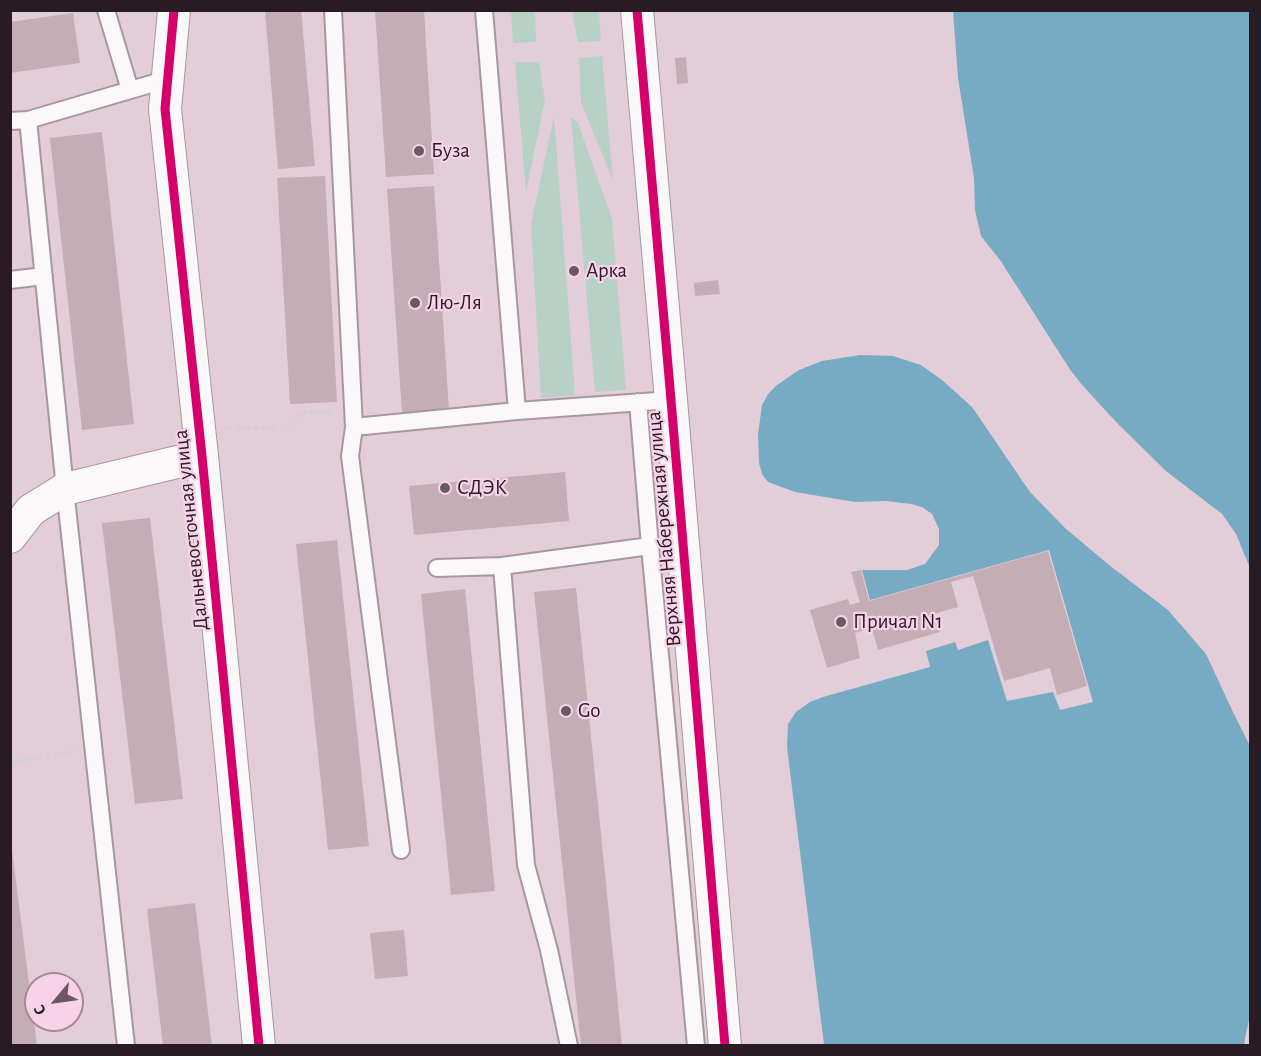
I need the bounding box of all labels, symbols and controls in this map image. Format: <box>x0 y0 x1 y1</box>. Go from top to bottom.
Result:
place label: Буза <box>431 138 470 164</box>
marker: Буза <box>412 144 426 158</box>
place label: Арка <box>586 258 627 284</box>
marker: Арка <box>567 264 581 278</box>
place label: Лю-Ля <box>427 290 482 316</box>
marker: Лю-Ля <box>408 296 422 310</box>
street label: Верхняя Набережная улица <box>641 410 687 648</box>
street label: Дальневосточная улица <box>168 428 214 632</box>
place label: СДЭК <box>457 475 507 501</box>
marker: СДЭК <box>438 481 452 495</box>
place label: Причал N1 <box>853 609 943 635</box>
marker: Причал N1 <box>834 615 848 629</box>
place label: Go <box>578 698 600 724</box>
marker: Go <box>559 704 573 718</box>
north arrow <box>24 972 84 1032</box>
text: С <box>31 1002 49 1018</box>

